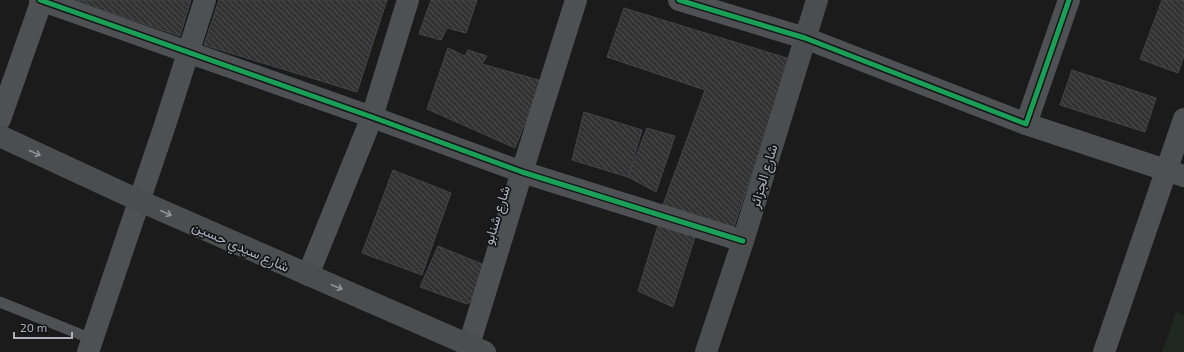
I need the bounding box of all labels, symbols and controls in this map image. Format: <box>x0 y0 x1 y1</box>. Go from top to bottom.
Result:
street label: شارع الجزائر <box>745 142 784 212</box>
one-way arrow <box>29 150 41 157</box>
street label: شارع شنابو <box>479 183 516 248</box>
one-way arrow <box>160 210 172 217</box>
street label: شارع سيدي حسين <box>188 217 292 279</box>
one-way arrow <box>330 284 342 292</box>
scale bar <box>14 314 72 340</box>
text: 20 m <box>20 320 47 334</box>

